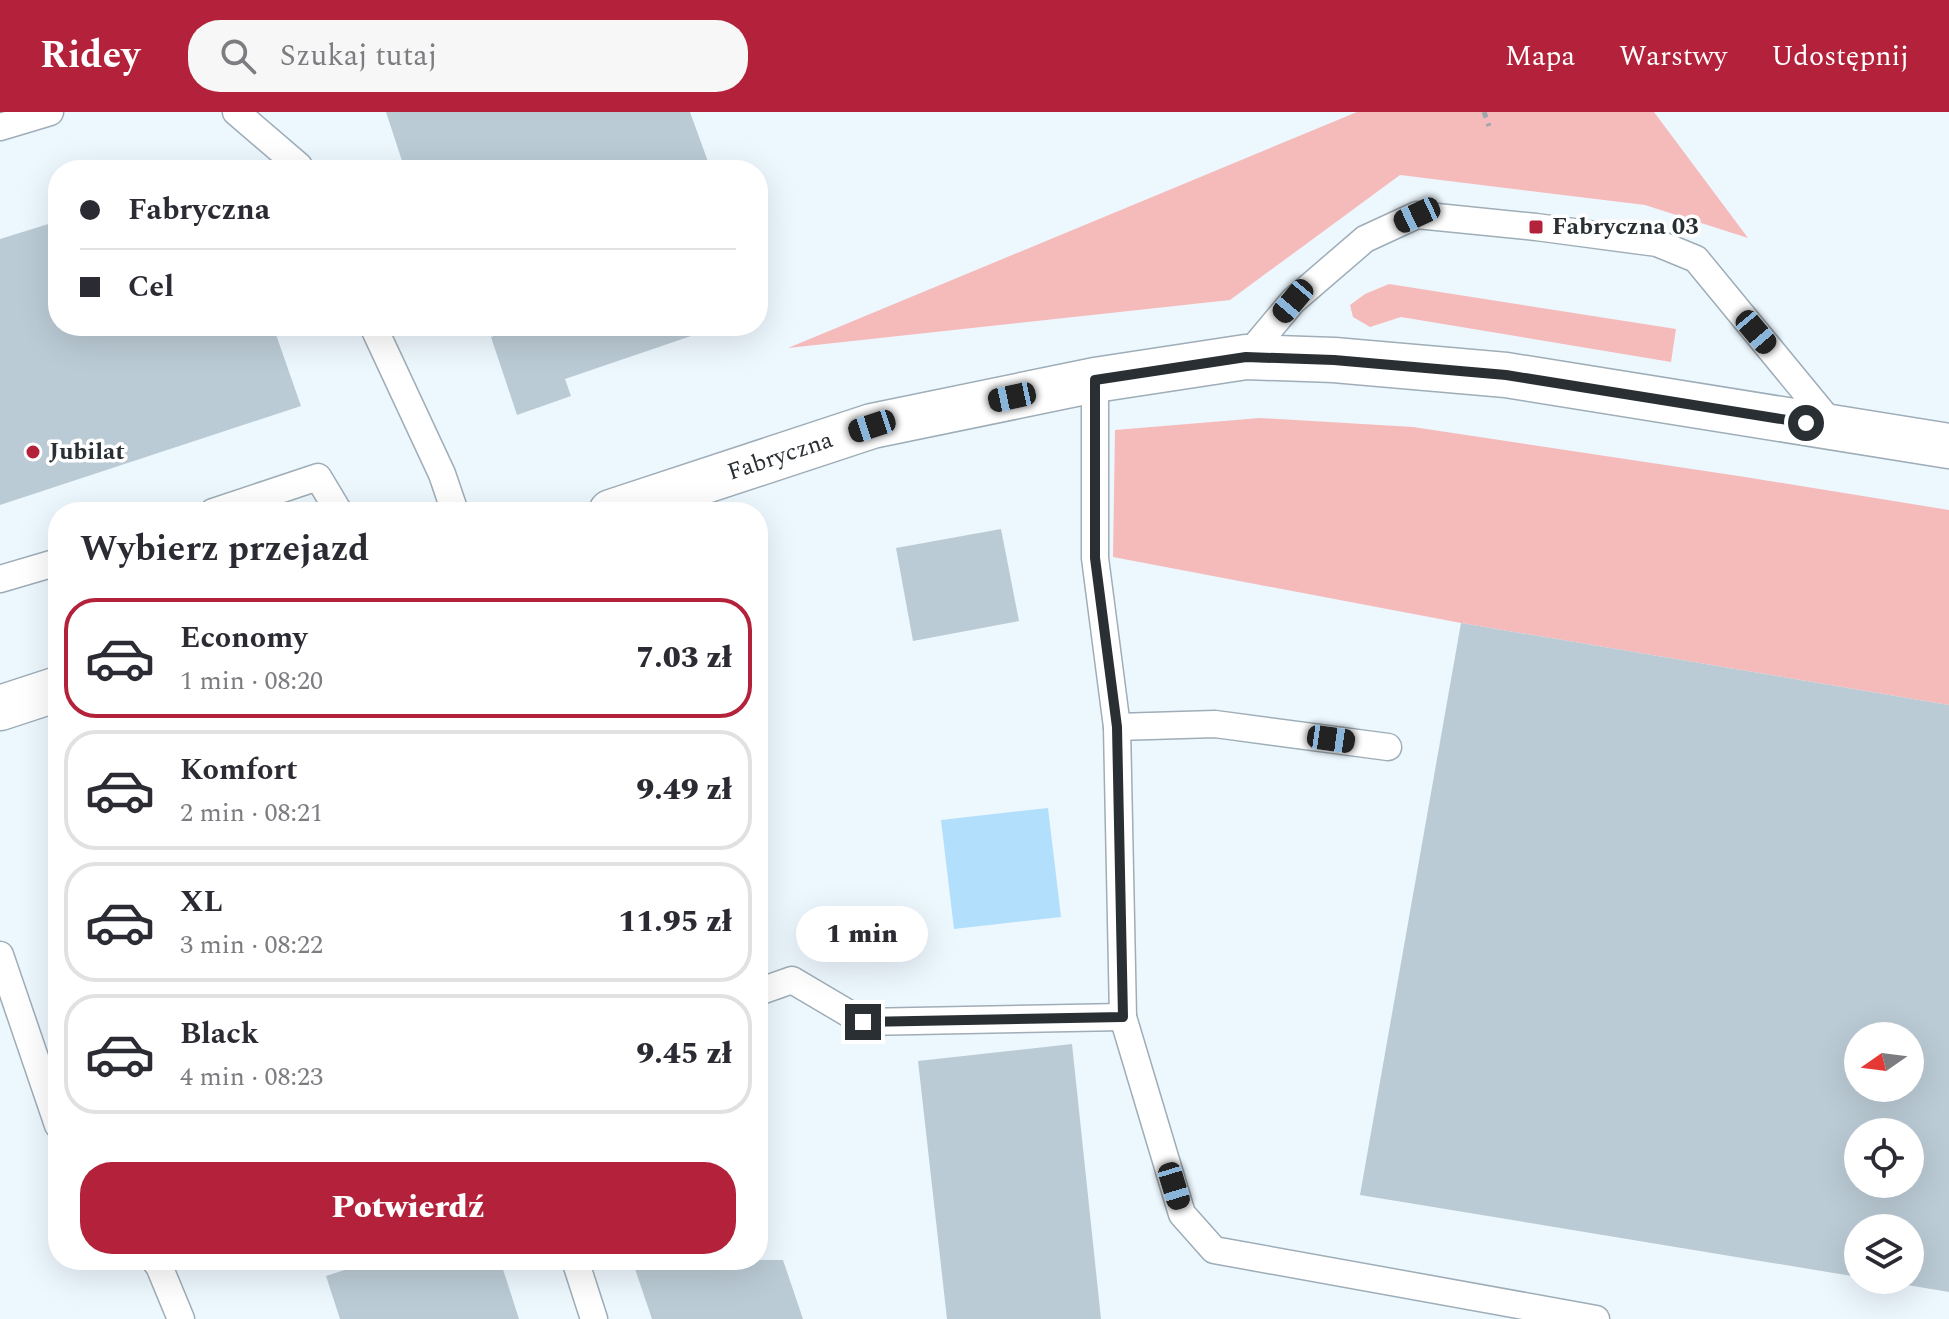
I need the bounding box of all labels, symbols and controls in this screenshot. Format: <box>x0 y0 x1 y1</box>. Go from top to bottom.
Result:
search box <box>188 20 748 92</box>
text: Ridey <box>40 27 140 85</box>
text: Szukaj tutaj <box>280 33 437 79</box>
icon: search <box>216 34 260 78</box>
text: Mapa <box>1505 35 1575 78</box>
text: Warstwy <box>1619 35 1727 78</box>
text: Udostępnij <box>1771 35 1909 78</box>
text: Fabryczna <box>128 187 270 233</box>
car <box>1390 194 1444 236</box>
place label: Fabryczna 03 <box>1552 209 1699 245</box>
marker: Fabryczna 03 <box>1527 218 1545 236</box>
text: Cel <box>128 264 174 310</box>
car <box>1268 275 1318 327</box>
car <box>1731 306 1781 358</box>
car <box>986 380 1038 414</box>
route start <box>1788 405 1824 441</box>
car <box>845 407 899 445</box>
street label: Fabryczna <box>723 422 838 490</box>
place label: Jubilat <box>49 434 125 470</box>
marker: Jubilat <box>24 443 42 461</box>
text: Wybierz przejazd <box>80 522 369 577</box>
text: Economy <box>180 615 307 661</box>
icon: car <box>84 622 156 694</box>
text: 7.03 zł <box>636 635 732 681</box>
text: 1 min · 08:20 <box>180 661 323 701</box>
car <box>1306 724 1356 754</box>
text: Komfort <box>180 747 298 793</box>
icon: car <box>84 754 156 826</box>
text: 9.49 zł <box>636 767 732 813</box>
text: 2 min · 08:21 <box>180 793 323 833</box>
text: XL <box>180 879 223 925</box>
icon: car <box>84 886 156 958</box>
text: 11.95 zł <box>618 899 732 945</box>
callout: 1 min <box>797 906 929 962</box>
text: 1 min <box>826 914 898 954</box>
text: 3 min · 08:22 <box>180 925 323 965</box>
route end <box>845 1004 881 1040</box>
text: Black <box>180 1011 259 1057</box>
icon: car <box>84 1018 156 1090</box>
north arrow <box>1844 1022 1924 1102</box>
map controls <box>1844 1022 1924 1294</box>
text: 9.45 zł <box>636 1031 732 1077</box>
text: 4 min · 08:23 <box>180 1057 323 1097</box>
button: locate <box>1844 1118 1924 1198</box>
car <box>1156 1160 1192 1212</box>
button: Potwierdź <box>80 1162 736 1254</box>
button: layers <box>1844 1214 1924 1294</box>

